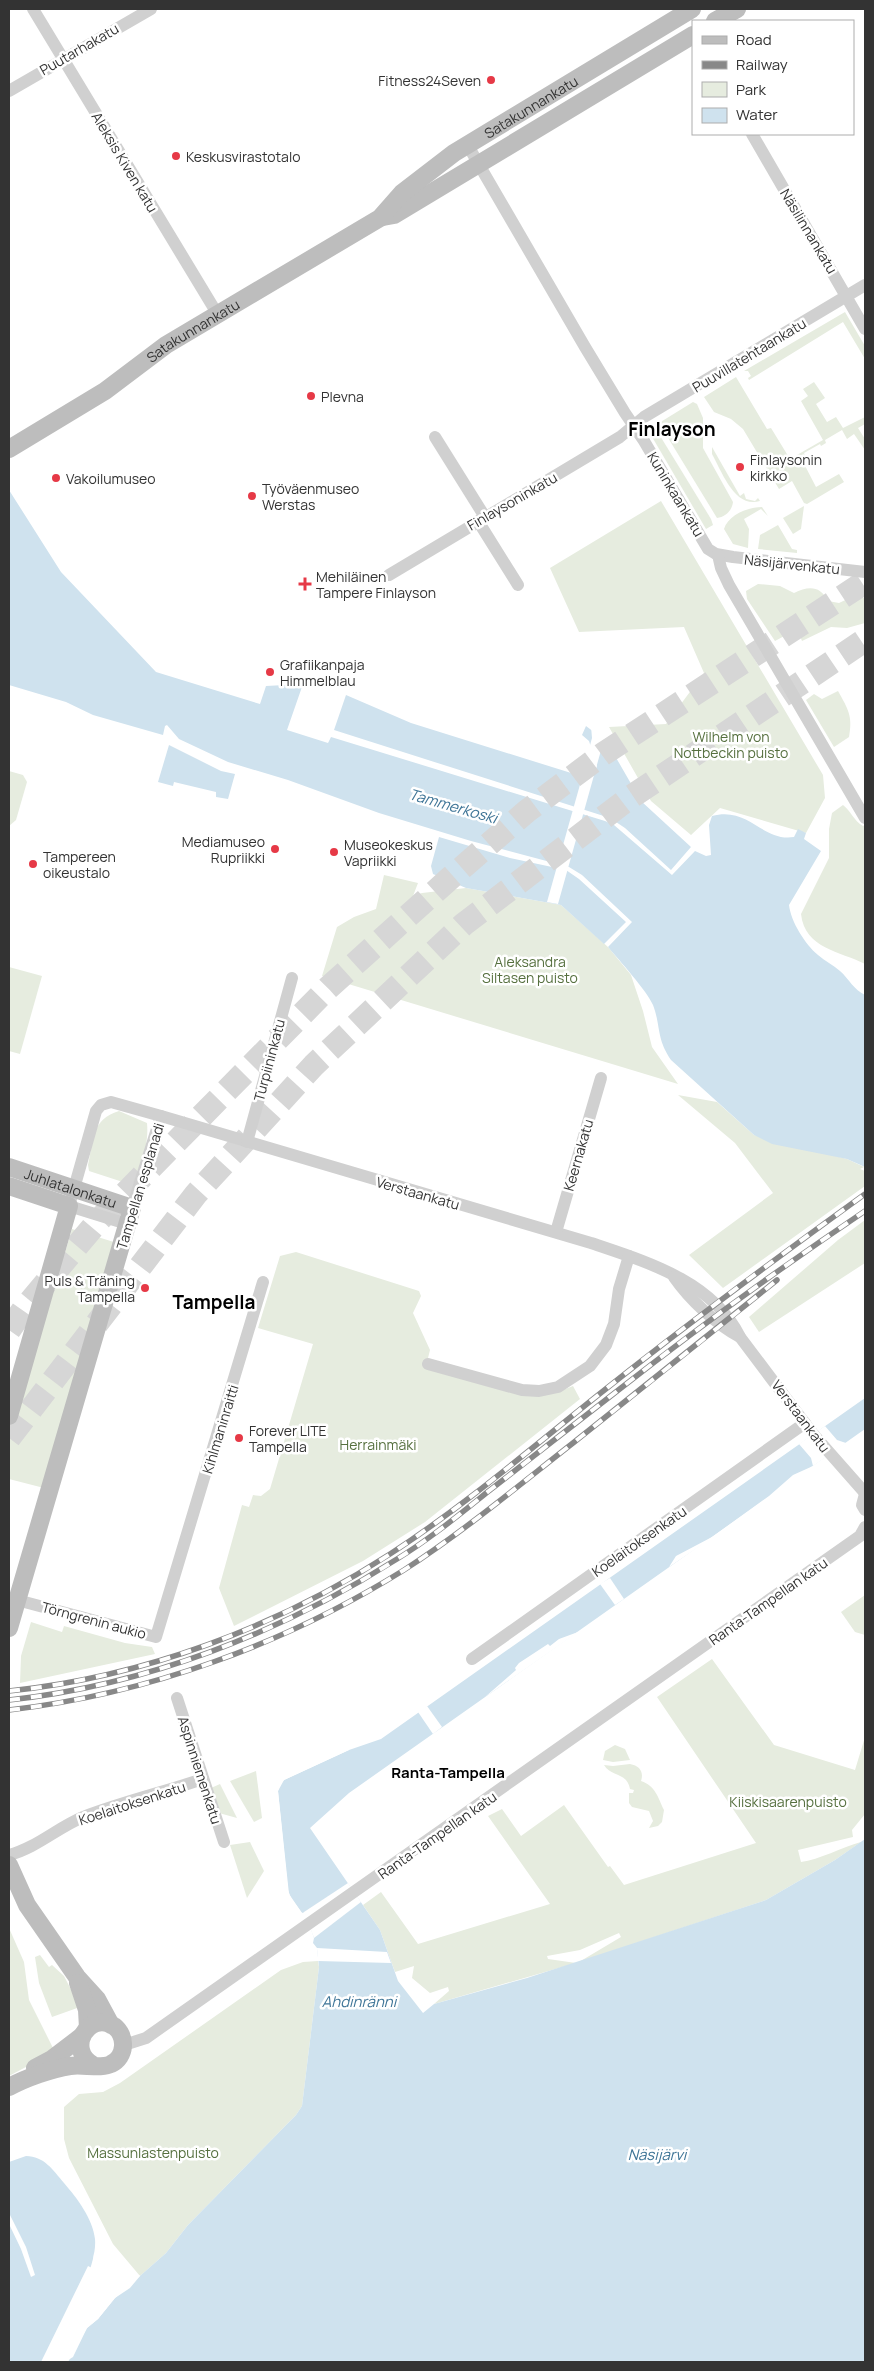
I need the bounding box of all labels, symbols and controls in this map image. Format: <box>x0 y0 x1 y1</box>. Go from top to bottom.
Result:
street label: Puutarhakatu <box>36 19 122 79</box>
legend <box>692 20 854 135</box>
text: Road <box>736 29 772 50</box>
text: Railway <box>736 54 788 75</box>
place label: Fitness24Seven <box>378 71 481 90</box>
street label: Satakunnankatu <box>480 71 581 142</box>
marker: Fitness24Seven <box>485 74 497 86</box>
text: Park <box>736 79 766 100</box>
text: Water <box>736 104 778 125</box>
street label: Aleksis Kiven katu <box>87 108 163 216</box>
place label: Keskusvirastotalo <box>186 147 300 166</box>
marker: Keskusvirastotalo <box>170 150 182 162</box>
street label: Näsilinnankatu <box>776 185 842 277</box>
street label: Satakunnankatu <box>142 294 243 366</box>
street label: Puuvillatehtaankatu <box>689 313 809 397</box>
place label: Plevna <box>321 387 364 406</box>
marker: Plevna <box>305 390 317 402</box>
district label: Finlayson <box>628 416 716 442</box>
street label: Kuninkaankatu <box>643 448 709 540</box>
place label: Finlaysonin kirkko <box>750 450 822 485</box>
marker: Finlaysonin kirkko <box>734 461 746 473</box>
street label: Finlaysoninkatu <box>464 468 560 534</box>
place label: Vakoilumuseo <box>66 469 156 488</box>
marker: Vakoilumuseo <box>50 472 62 484</box>
place label: Työväenmuseo Werstas <box>262 479 359 514</box>
marker: Työväenmuseo Werstas <box>246 490 258 502</box>
street label: Näsijärvenkatu <box>743 550 841 578</box>
place label: Mehiläinen Tampere Finlayson <box>316 567 436 602</box>
marker: Mehiläinen Tampere Finlayson <box>298 577 312 591</box>
place label: Grafiikanpaja Himmelblau <box>280 655 365 690</box>
marker: Grafiikanpaja Himmelblau <box>264 666 276 678</box>
park label: Wilhelm von Nottbeckin puisto <box>674 727 788 762</box>
water label: Tammerkoski <box>407 783 502 829</box>
place label: Mediamuseo Rupriikki <box>182 832 265 867</box>
place label: Museokeskus Vapriikki <box>344 835 433 870</box>
marker: Mediamuseo Rupriikki <box>269 843 281 855</box>
marker: Museokeskus Vapriikki <box>328 846 340 858</box>
place label: Tampereen oikeustalo <box>43 847 116 882</box>
marker: Tampereen oikeustalo <box>27 858 39 870</box>
park label: Aleksandra Siltasen puisto <box>482 952 578 987</box>
street label: Turpiininkatu <box>249 1017 289 1103</box>
street label: Keernakatu <box>559 1117 597 1193</box>
street label: Tampellan esplanadi <box>112 1120 168 1252</box>
street label: Juhlatalonkatu <box>22 1163 119 1212</box>
street label: Verstaankatu <box>374 1172 462 1214</box>
place label: Puls & Träning Tampella <box>45 1271 135 1306</box>
marker: Puls & Träning Tampella <box>139 1282 151 1294</box>
district label: Tampella <box>173 1289 255 1315</box>
street label: Verstaankatu <box>768 1376 834 1456</box>
street label: Kihlmaninraitti <box>197 1382 243 1476</box>
place label: Forever LITE Tampella <box>249 1421 327 1456</box>
marker: Forever LITE Tampella <box>233 1432 245 1444</box>
park label: Herrainmäki <box>340 1435 416 1454</box>
street label: Koelaitoksenkatu <box>588 1501 690 1581</box>
street label: Ranta-Tampellan katu <box>705 1553 831 1649</box>
street label: Törngrenin aukio <box>40 1597 148 1643</box>
street label: Aspinniemenkatu <box>174 1714 226 1826</box>
district label: Ranta-Tampella <box>391 1762 505 1783</box>
street label: Koelaitoksenkatu <box>76 1777 188 1829</box>
street label: Ranta-Tampellan katu <box>374 1787 500 1883</box>
park label: Kiiskisaarenpuisto <box>729 1792 847 1811</box>
water label: Ahdinränni <box>322 1991 399 2012</box>
park label: Massunlastenpuisto <box>87 2143 219 2162</box>
water label: Näsijärvi <box>628 2144 689 2165</box>

